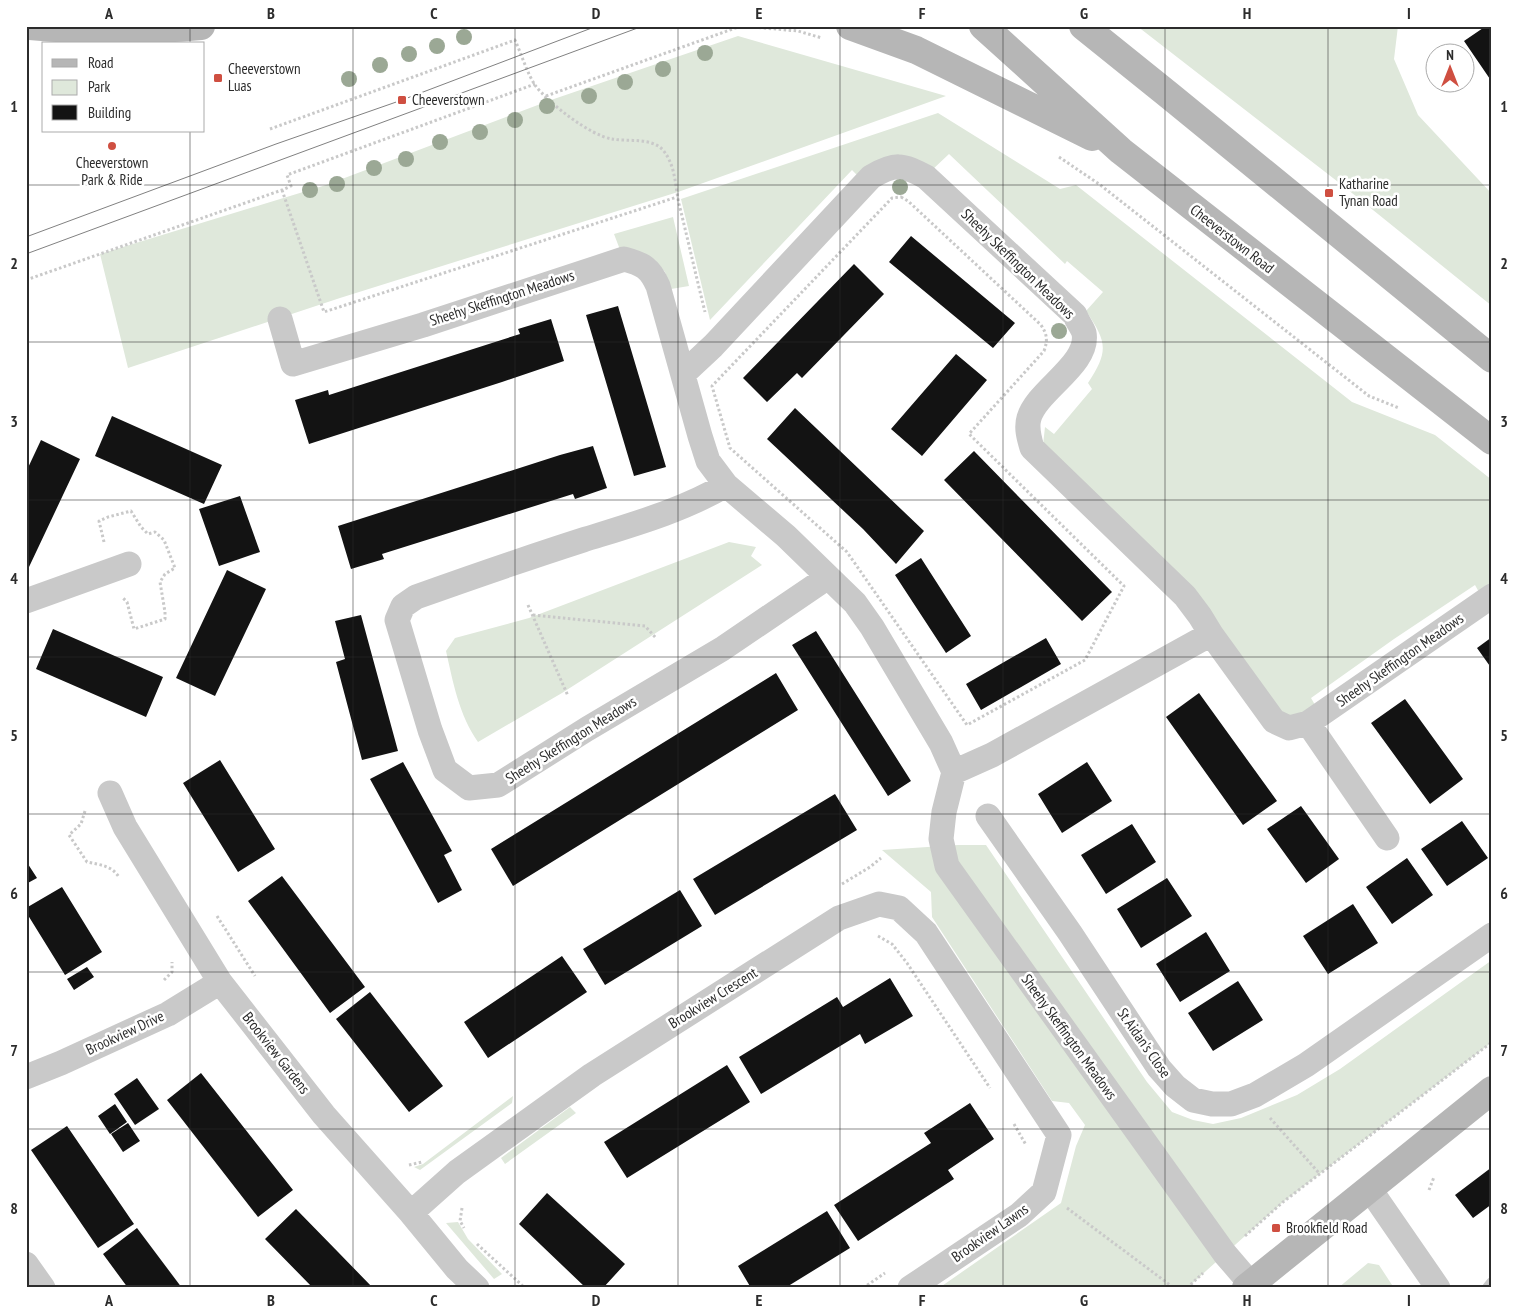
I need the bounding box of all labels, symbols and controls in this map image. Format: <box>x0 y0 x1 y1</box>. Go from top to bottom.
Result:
text: A <box>104 3 114 23</box>
text: B <box>267 3 275 23</box>
text: C <box>430 3 438 23</box>
text: D <box>592 3 601 23</box>
text: E <box>756 3 763 23</box>
text: F <box>919 3 926 23</box>
text: G <box>1080 3 1088 23</box>
text: H <box>1243 3 1251 23</box>
text: I <box>1407 3 1411 23</box>
legend <box>42 42 205 132</box>
north arrow <box>1426 42 1476 92</box>
text: N <box>1446 46 1454 64</box>
text: Road <box>88 53 114 72</box>
place label: Cheeverstown Luas <box>228 59 300 95</box>
marker: Cheeverstown Luas <box>212 72 224 84</box>
text: Park <box>88 77 110 96</box>
place label: Cheeverstown <box>412 90 484 109</box>
marker: Cheeverstown <box>396 94 408 106</box>
text: 1 <box>10 96 18 116</box>
text: 1 <box>1500 96 1508 116</box>
text: Building <box>88 103 131 122</box>
marker: Cheeverstown Park & Ride <box>106 140 118 152</box>
place label: Cheeverstown Park & Ride <box>76 153 148 189</box>
place label: Katharine Tynan Road <box>1339 174 1398 210</box>
marker: Katharine Tynan Road <box>1323 187 1335 199</box>
street label: Cheeverstown Road <box>1187 200 1278 277</box>
street label: Sheehy Skeffington Meadows <box>958 204 1079 323</box>
text: 2 <box>10 253 18 273</box>
text: 2 <box>1500 253 1508 273</box>
street label: Sheehy Skeffington Meadows <box>427 265 576 330</box>
text: 3 <box>10 411 18 431</box>
text: 3 <box>1500 411 1508 431</box>
text: 4 <box>10 568 18 588</box>
text: 4 <box>1500 568 1508 588</box>
street label: Sheehy Skeffington Meadows <box>1333 609 1467 711</box>
street label: Sheehy Skeffington Meadows <box>502 692 640 788</box>
text: 5 <box>10 725 18 745</box>
text: 5 <box>1500 725 1508 745</box>
text: 6 <box>10 883 18 903</box>
text: 6 <box>1500 883 1508 903</box>
street label: Brookview Crescent <box>665 963 761 1032</box>
street label: Sheehy Skeffington Meadows <box>1017 970 1121 1103</box>
street label: St Aidan's Close <box>1113 1004 1175 1081</box>
street label: Brookview Drive <box>83 1006 167 1059</box>
street label: Brookview Gardens <box>239 1008 314 1097</box>
text: 7 <box>10 1040 18 1060</box>
text: 7 <box>1500 1040 1508 1060</box>
text: 8 <box>10 1198 18 1218</box>
text: 8 <box>1500 1198 1508 1218</box>
street label: Brookview Lawns <box>948 1199 1032 1266</box>
place label: Brookfield Road <box>1286 1218 1367 1237</box>
marker: Brookfield Road <box>1270 1222 1282 1234</box>
text: A <box>104 1290 114 1310</box>
text: B <box>267 1290 275 1310</box>
text: C <box>430 1290 438 1310</box>
text: D <box>592 1290 601 1310</box>
text: E <box>756 1290 763 1310</box>
text: F <box>919 1290 926 1310</box>
text: G <box>1080 1290 1088 1310</box>
text: H <box>1243 1290 1251 1310</box>
text: I <box>1407 1290 1411 1310</box>

